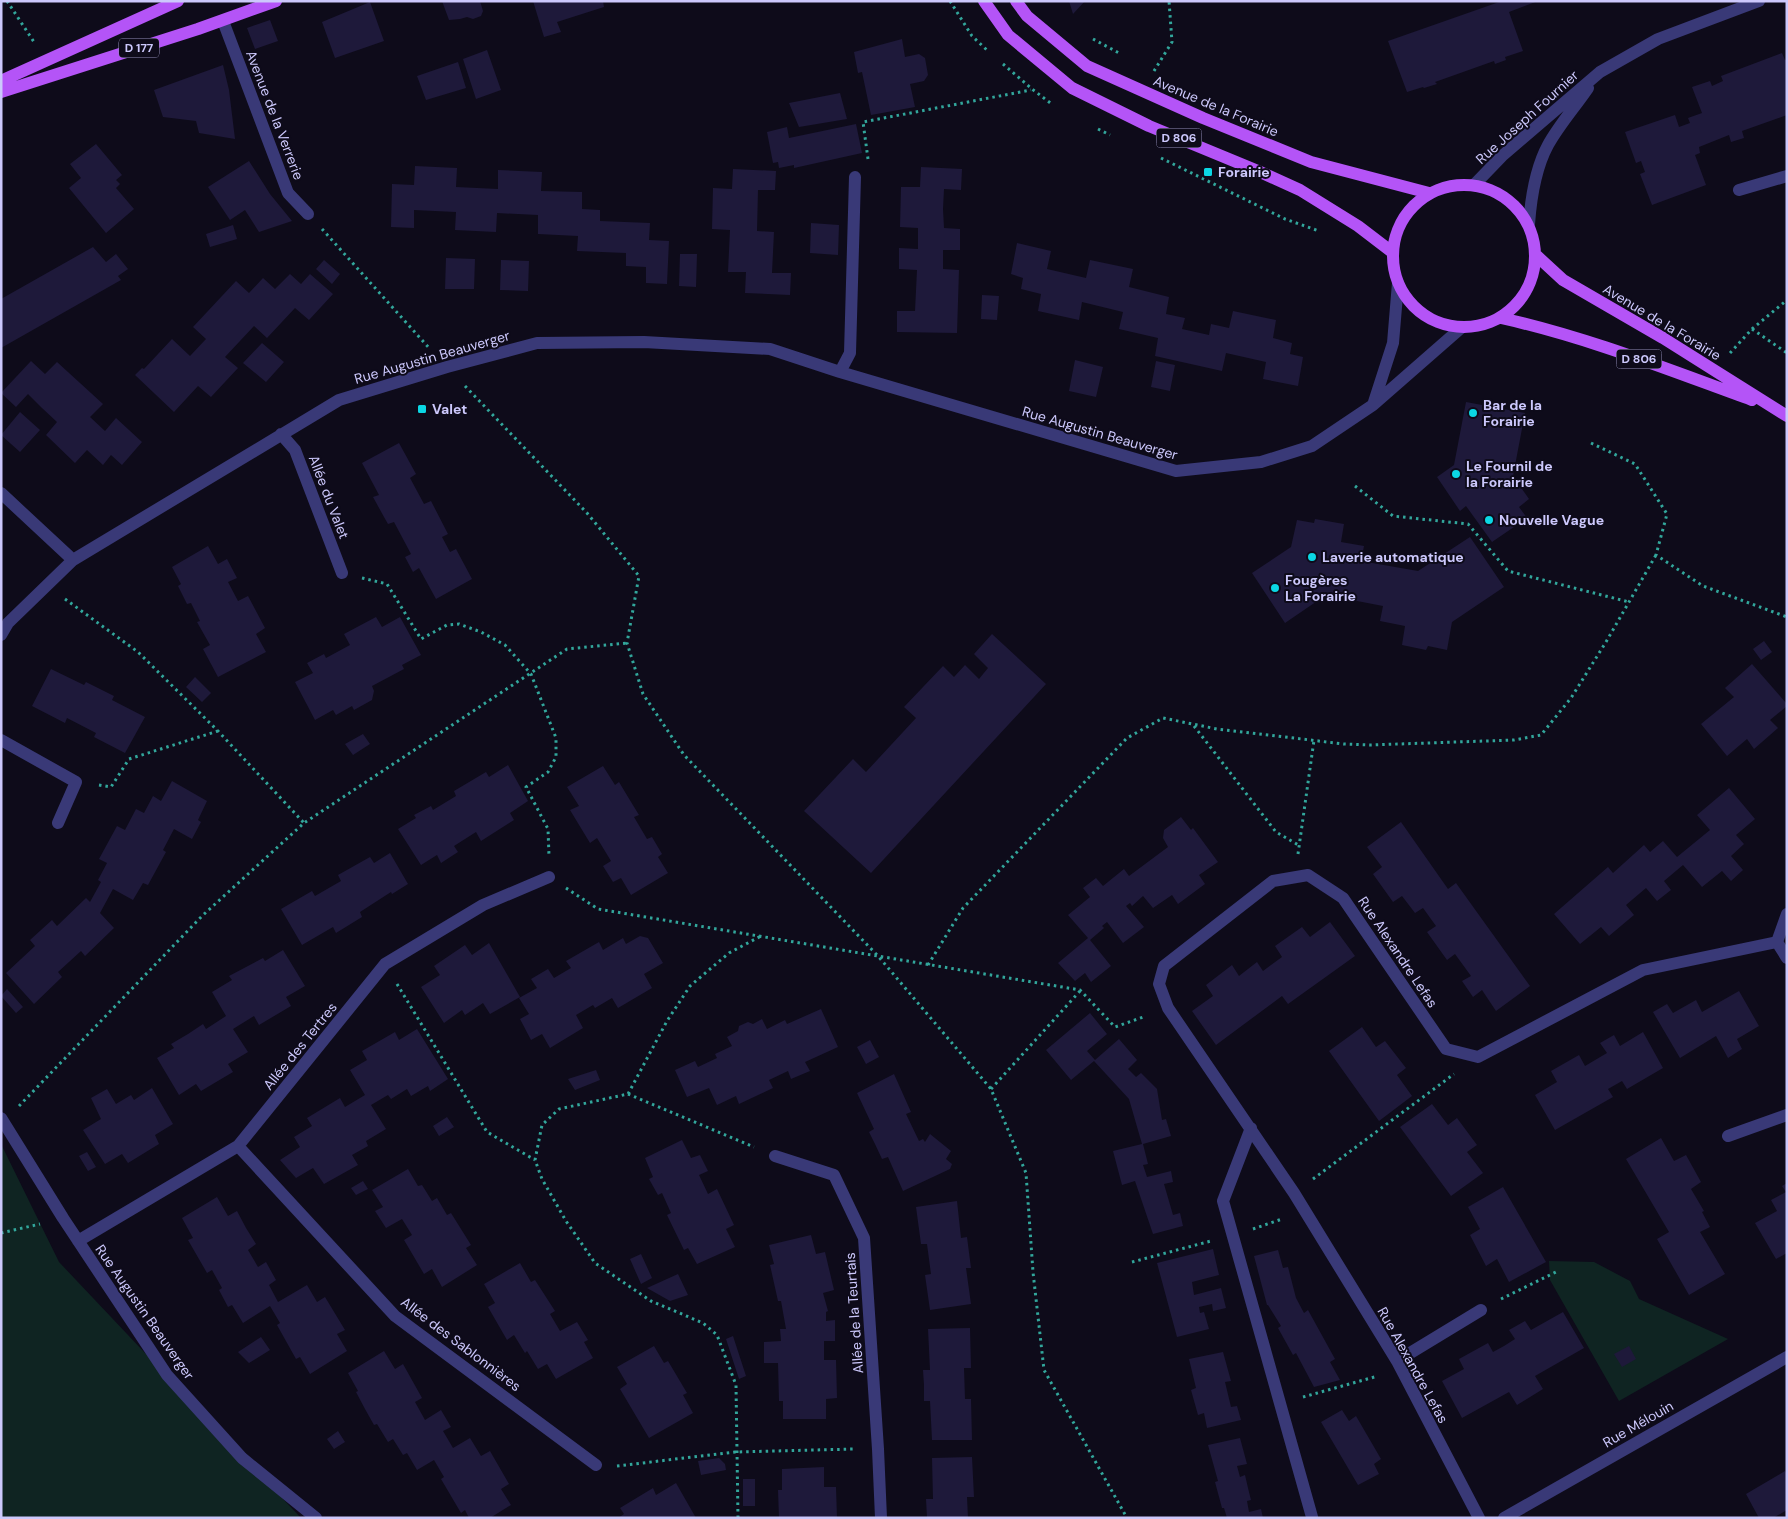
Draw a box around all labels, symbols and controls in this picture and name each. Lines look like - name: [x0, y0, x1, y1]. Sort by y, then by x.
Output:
- road number: D 177: [119, 38, 159, 58]
- street label: Avenue de la Verrerie: [242, 48, 308, 182]
- street label: Rue Joseph Fournier: [1472, 66, 1582, 168]
- street label: Avenue de la Forairie: [1151, 71, 1281, 141]
- road number: D 806: [1156, 128, 1202, 148]
- place label: Forairie: [1218, 163, 1270, 181]
- marker: Forairie: [1202, 166, 1214, 178]
- street label: Avenue de la Forairie: [1600, 280, 1724, 364]
- street label: Rue Augustin Beauverger: [352, 326, 512, 388]
- road number: D 806: [1616, 349, 1662, 368]
- place label: Bar de la Forairie: [1483, 396, 1542, 430]
- place label: Valet: [432, 400, 467, 418]
- street label: Rue Augustin Beauverger: [1020, 402, 1180, 464]
- marker: Valet: [416, 403, 428, 415]
- marker: Bar de la Forairie: [1467, 407, 1479, 419]
- street label: Allée du Valet: [305, 453, 353, 541]
- place label: Le Fournil de la Forairie: [1466, 457, 1553, 491]
- marker: Le Fournil de la Forairie: [1450, 468, 1462, 480]
- place label: Nouvelle Vague: [1499, 511, 1604, 529]
- marker: Nouvelle Vague: [1483, 514, 1495, 526]
- place label: Laverie automatique: [1322, 548, 1464, 566]
- marker: Laverie automatique: [1306, 551, 1318, 563]
- place label: Fougères La Forairie: [1285, 571, 1356, 605]
- marker: Fougères La Forairie: [1269, 582, 1281, 594]
- street label: Rue Alexandre Lefas: [1354, 893, 1442, 1011]
- street label: Allée des Tertres: [259, 998, 341, 1094]
- street label: Rue Augustin Beauverger: [91, 1241, 199, 1383]
- street label: Allée de la Teurtais: [841, 1252, 867, 1374]
- street label: Allée des Sablonnières: [397, 1293, 525, 1395]
- street label: Rue Alexandre Lefas: [1374, 1304, 1452, 1426]
- street label: Rue Mélouin: [1599, 1397, 1677, 1451]

